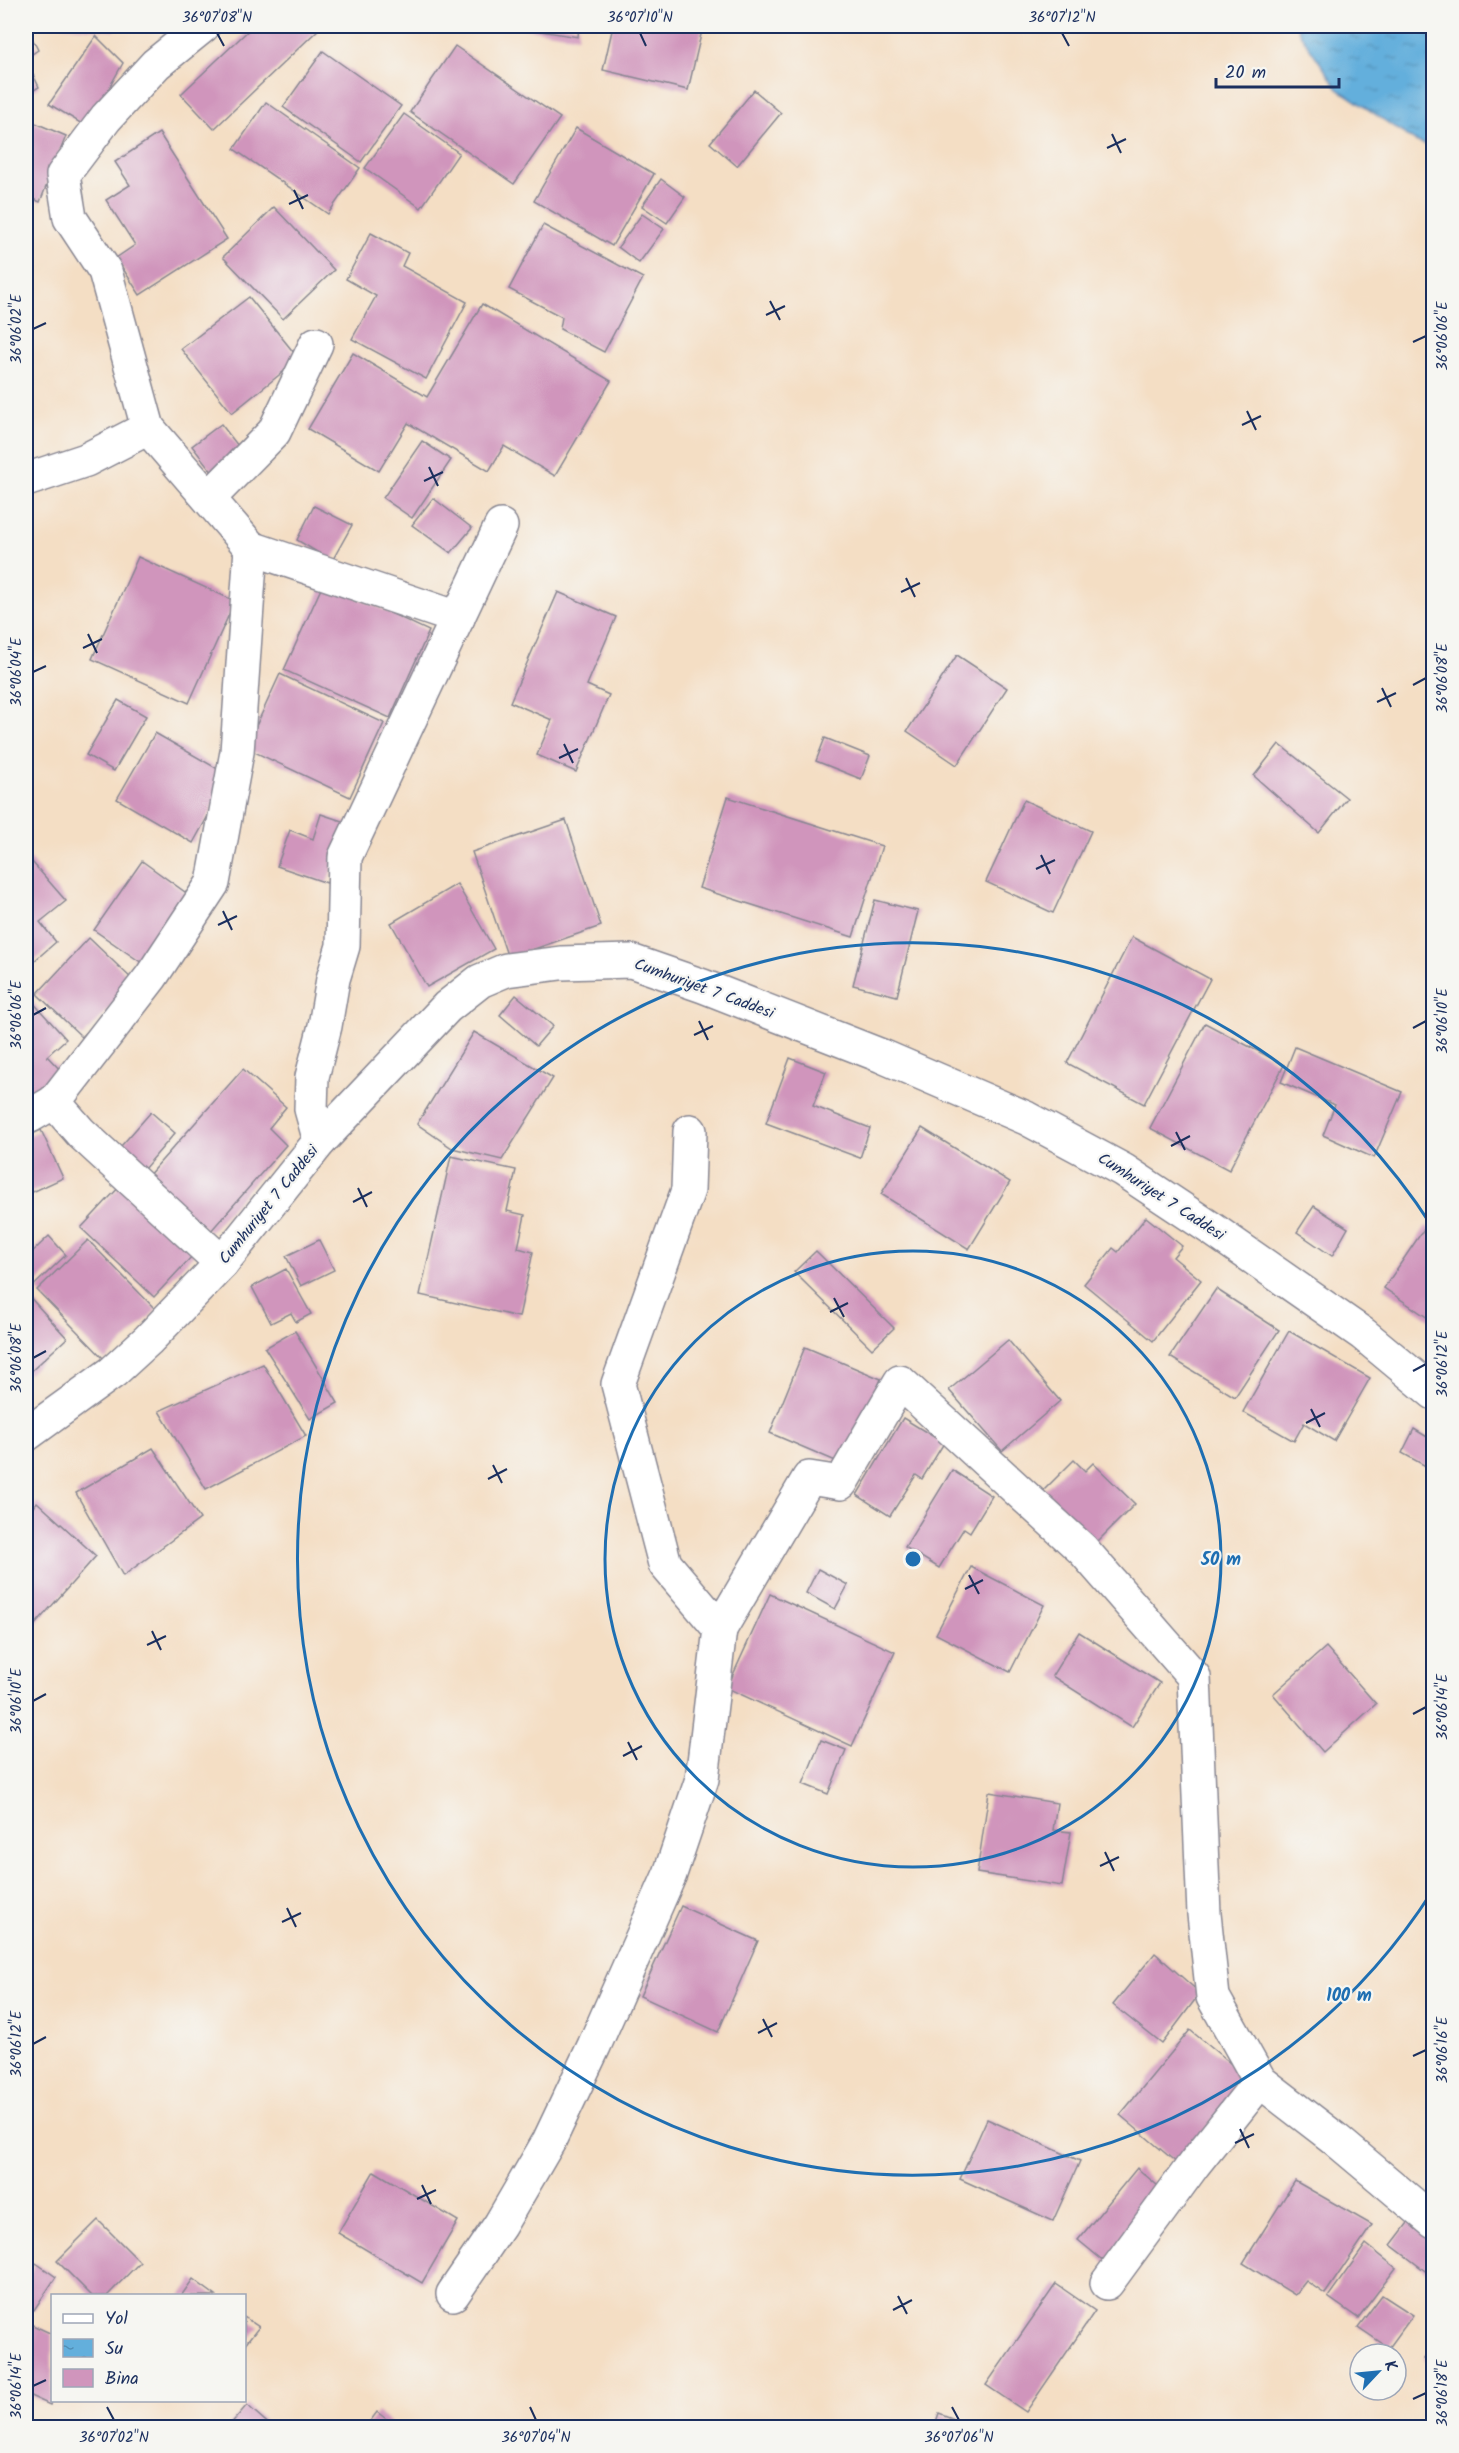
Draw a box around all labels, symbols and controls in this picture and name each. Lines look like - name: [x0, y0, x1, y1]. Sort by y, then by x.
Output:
- text: 36°07'08"N: [182, 6, 252, 30]
- text: 36°07'10"N: [607, 6, 673, 30]
- text: 36°07'12"N: [1028, 6, 1096, 30]
- scale bar: [1216, 51, 1339, 89]
- text: 20 m: [1225, 59, 1266, 88]
- text: 36°06'02"E: [5, 293, 29, 364]
- text: 36°06'06"E: [1431, 300, 1455, 371]
- text: 36°06'04"E: [5, 636, 29, 707]
- text: 36°06'08"E: [1431, 642, 1455, 713]
- street label: Cumhuriyet 7 Caddesi: [630, 952, 779, 1026]
- text: 36°06'06"E: [5, 979, 29, 1050]
- text: 36°06'10"E: [1431, 987, 1455, 1054]
- street label: Cumhuriyet 7 Caddesi: [213, 1139, 326, 1270]
- street label: Cumhuriyet 7 Caddesi: [1092, 1146, 1231, 1248]
- text: 36°06'08"E: [5, 1322, 29, 1393]
- text: 36°06'12"E: [1431, 1329, 1455, 1398]
- text: 50 m: [1200, 1546, 1241, 1575]
- centre of rings: [903, 1549, 923, 1569]
- text: 36°06'10"E: [5, 1667, 29, 1734]
- text: 36°06'14"E: [1431, 1672, 1455, 1740]
- text: 100 m: [1326, 1982, 1372, 2011]
- text: 36°06'12"E: [5, 2009, 29, 2078]
- text: 36°06'16"E: [1431, 2015, 1455, 2083]
- legend: [51, 2294, 246, 2402]
- text: Yol: [105, 2305, 129, 2334]
- text: Su: [105, 2335, 124, 2364]
- north arrow: [1348, 2342, 1408, 2402]
- text: 36°06'14"E: [5, 2351, 29, 2419]
- text: K: [1377, 2356, 1404, 2376]
- text: 36°06'18"E: [1431, 2358, 1455, 2427]
- text: Bina: [105, 2365, 139, 2394]
- text: 36°07'02"N: [79, 2426, 149, 2450]
- text: 36°07'04"N: [501, 2426, 571, 2450]
- text: 36°07'06"N: [924, 2426, 994, 2450]

